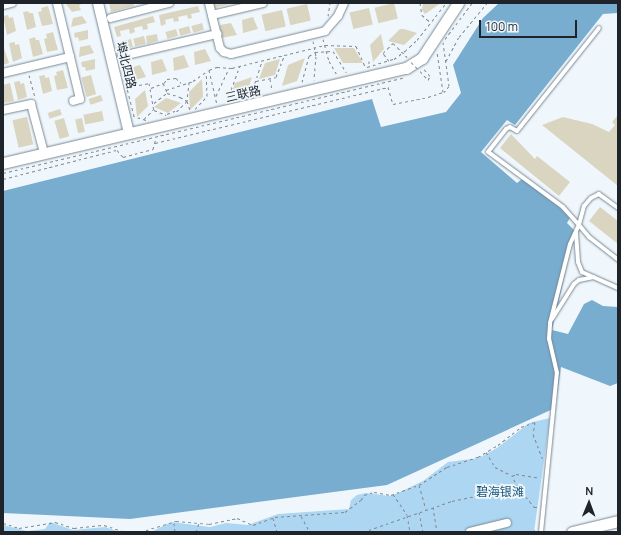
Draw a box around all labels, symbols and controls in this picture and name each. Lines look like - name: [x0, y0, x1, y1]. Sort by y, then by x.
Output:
- scale bar: [481, 12, 579, 38]
- text: 100 m: [486, 18, 518, 35]
- street label: 埠北四路: [113, 40, 139, 90]
- street label: 三联路: [224, 83, 262, 105]
- north arrow: [569, 483, 609, 523]
- text: N: [585, 483, 593, 498]
- park label: 碧海银滩: [476, 485, 524, 499]

